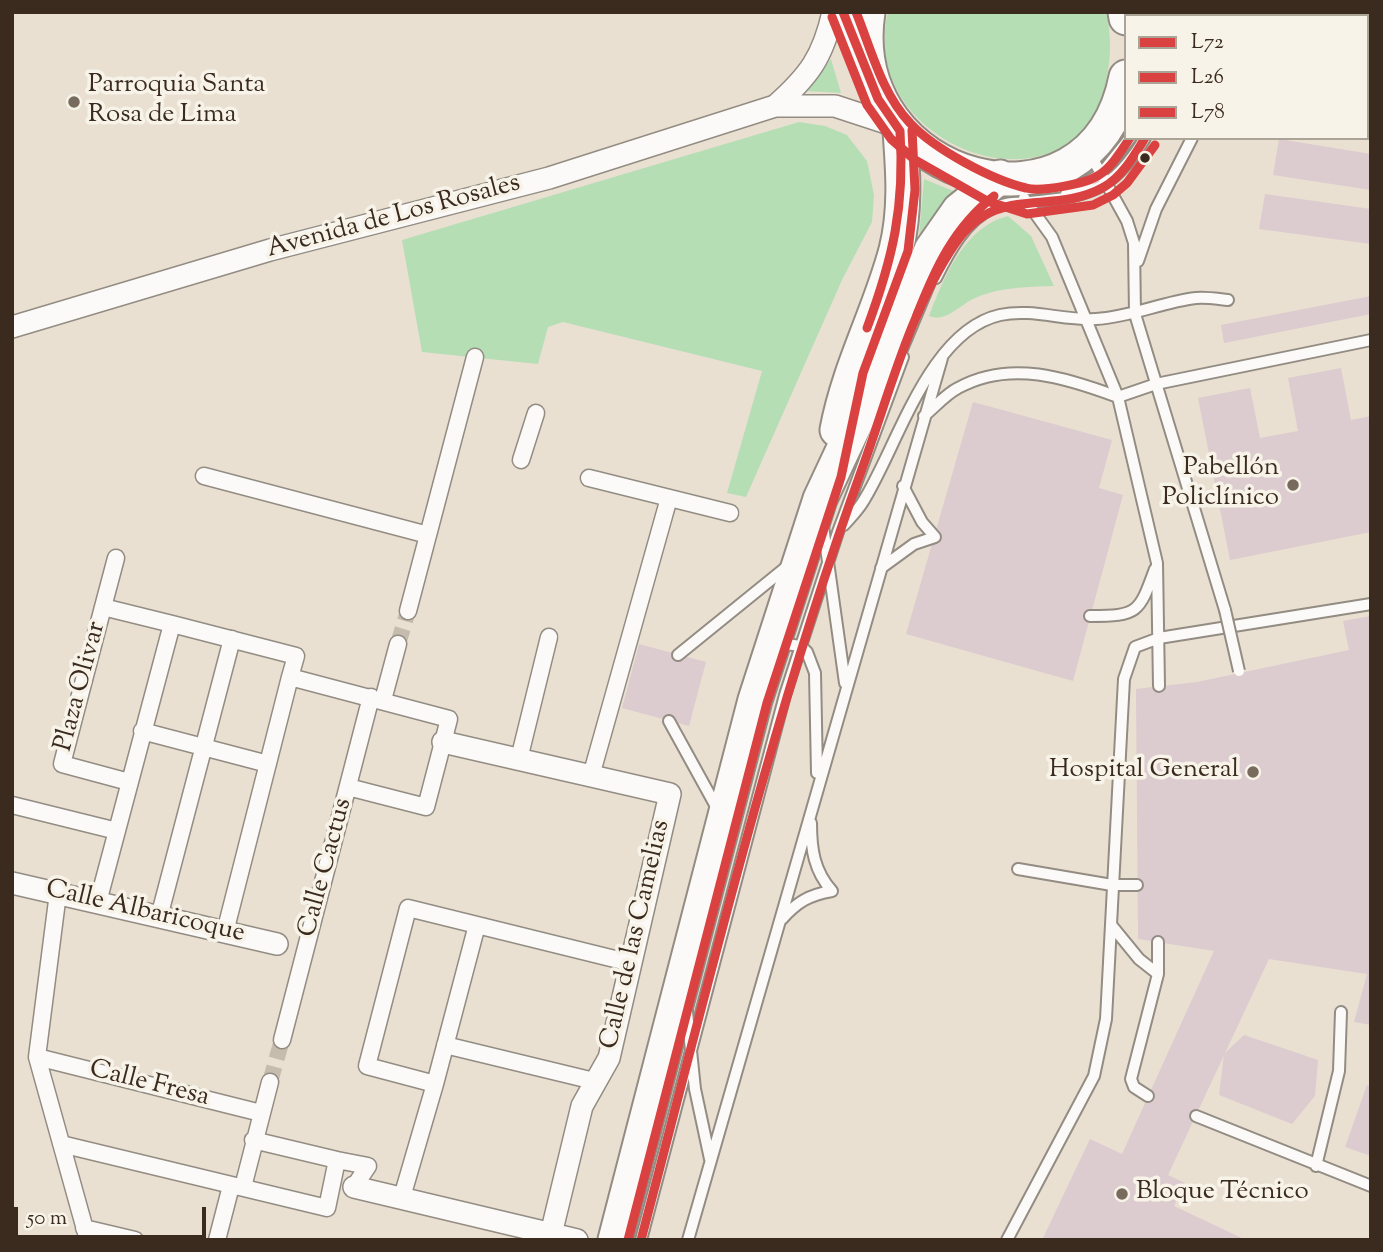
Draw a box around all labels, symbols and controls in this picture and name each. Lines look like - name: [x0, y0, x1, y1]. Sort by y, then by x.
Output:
- legend: [1124, 14, 1369, 140]
- text: L72: [1191, 28, 1224, 58]
- text: L26: [1191, 63, 1224, 93]
- place label: Parroquia Santa Rosa de Lima: [88, 71, 265, 132]
- marker: Parroquia Santa Rosa de Lima: [66, 94, 82, 110]
- text: L78: [1191, 98, 1225, 128]
- unlabelled marker: [1138, 151, 1152, 165]
- street label: Avenida de Los Rosales: [264, 169, 524, 267]
- place label: Pabellón Policlínico: [1162, 454, 1279, 516]
- marker: Pabellón Policlínico: [1285, 477, 1301, 493]
- street label: Plaza Olivar: [50, 619, 114, 755]
- place label: Hospital General: [1049, 756, 1239, 788]
- marker: Hospital General: [1245, 764, 1261, 780]
- street label: Calle Cactus: [294, 795, 360, 941]
- street label: Calle de las Camelias: [595, 817, 679, 1053]
- street label: Calle Albaricoque: [42, 875, 248, 951]
- street label: Calle Fresa: [86, 1055, 212, 1115]
- place label: Bloque Técnico: [1136, 1178, 1309, 1210]
- marker: Bloque Técnico: [1114, 1186, 1130, 1202]
- scale bar: [18, 1192, 210, 1236]
- text: 50 m: [27, 1204, 67, 1234]

